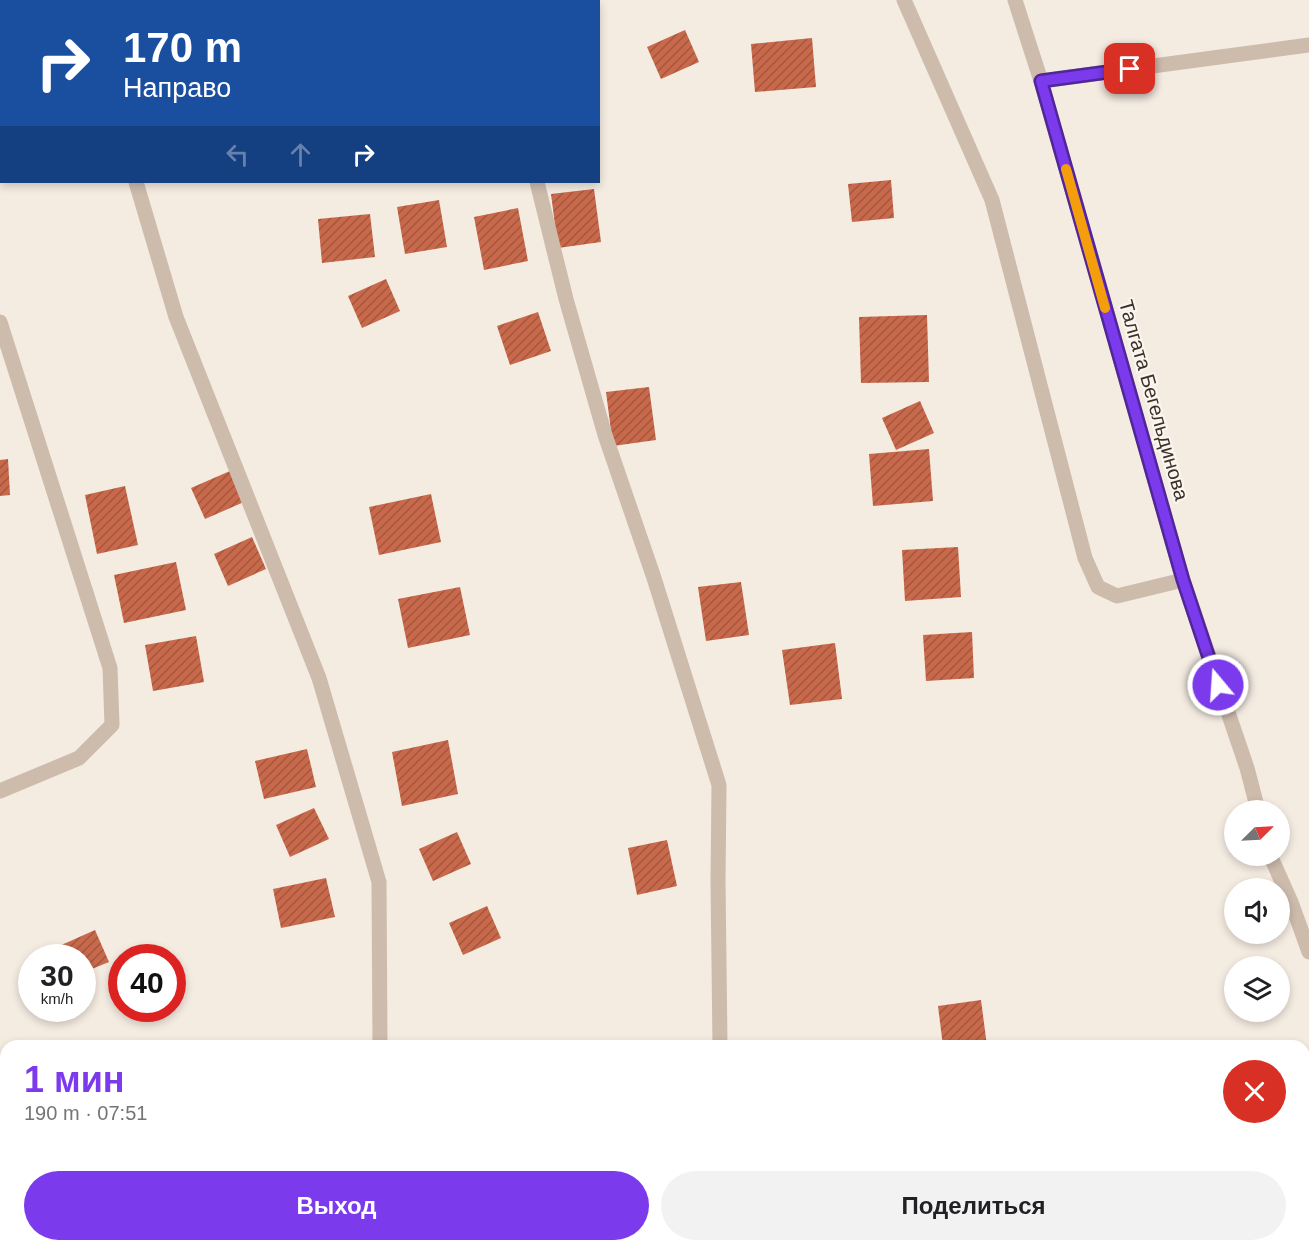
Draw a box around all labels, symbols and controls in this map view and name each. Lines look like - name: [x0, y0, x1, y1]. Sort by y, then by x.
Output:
- icon: right: [24, 24, 102, 102]
- text: 170 m: [123, 24, 242, 71]
- pin: [1104, 43, 1155, 94]
- icon: arrive: [1113, 52, 1146, 85]
- text: Направо: [123, 73, 231, 103]
- icon: left: [221, 138, 254, 171]
- icon: ahead: [284, 138, 317, 171]
- icon: right: [347, 138, 380, 171]
- street label: Талгата Бегельдинова: [1115, 297, 1193, 504]
- position arrow: [1186, 653, 1250, 717]
- north arrow: [1224, 800, 1290, 866]
- map controls: [1224, 800, 1290, 1022]
- button: sound: [1224, 878, 1290, 944]
- speed limit sign: 40: [108, 944, 186, 1022]
- button: layers: [1224, 956, 1290, 1022]
- text: 30: [40, 959, 74, 992]
- text: km/h: [41, 990, 73, 1007]
- text: 1 мин: [24, 1059, 125, 1100]
- button: close: [1223, 1060, 1286, 1123]
- text: 190 m · 07:51: [24, 1102, 147, 1124]
- button: Выход: [24, 1171, 649, 1240]
- button: Поделиться: [661, 1171, 1286, 1240]

